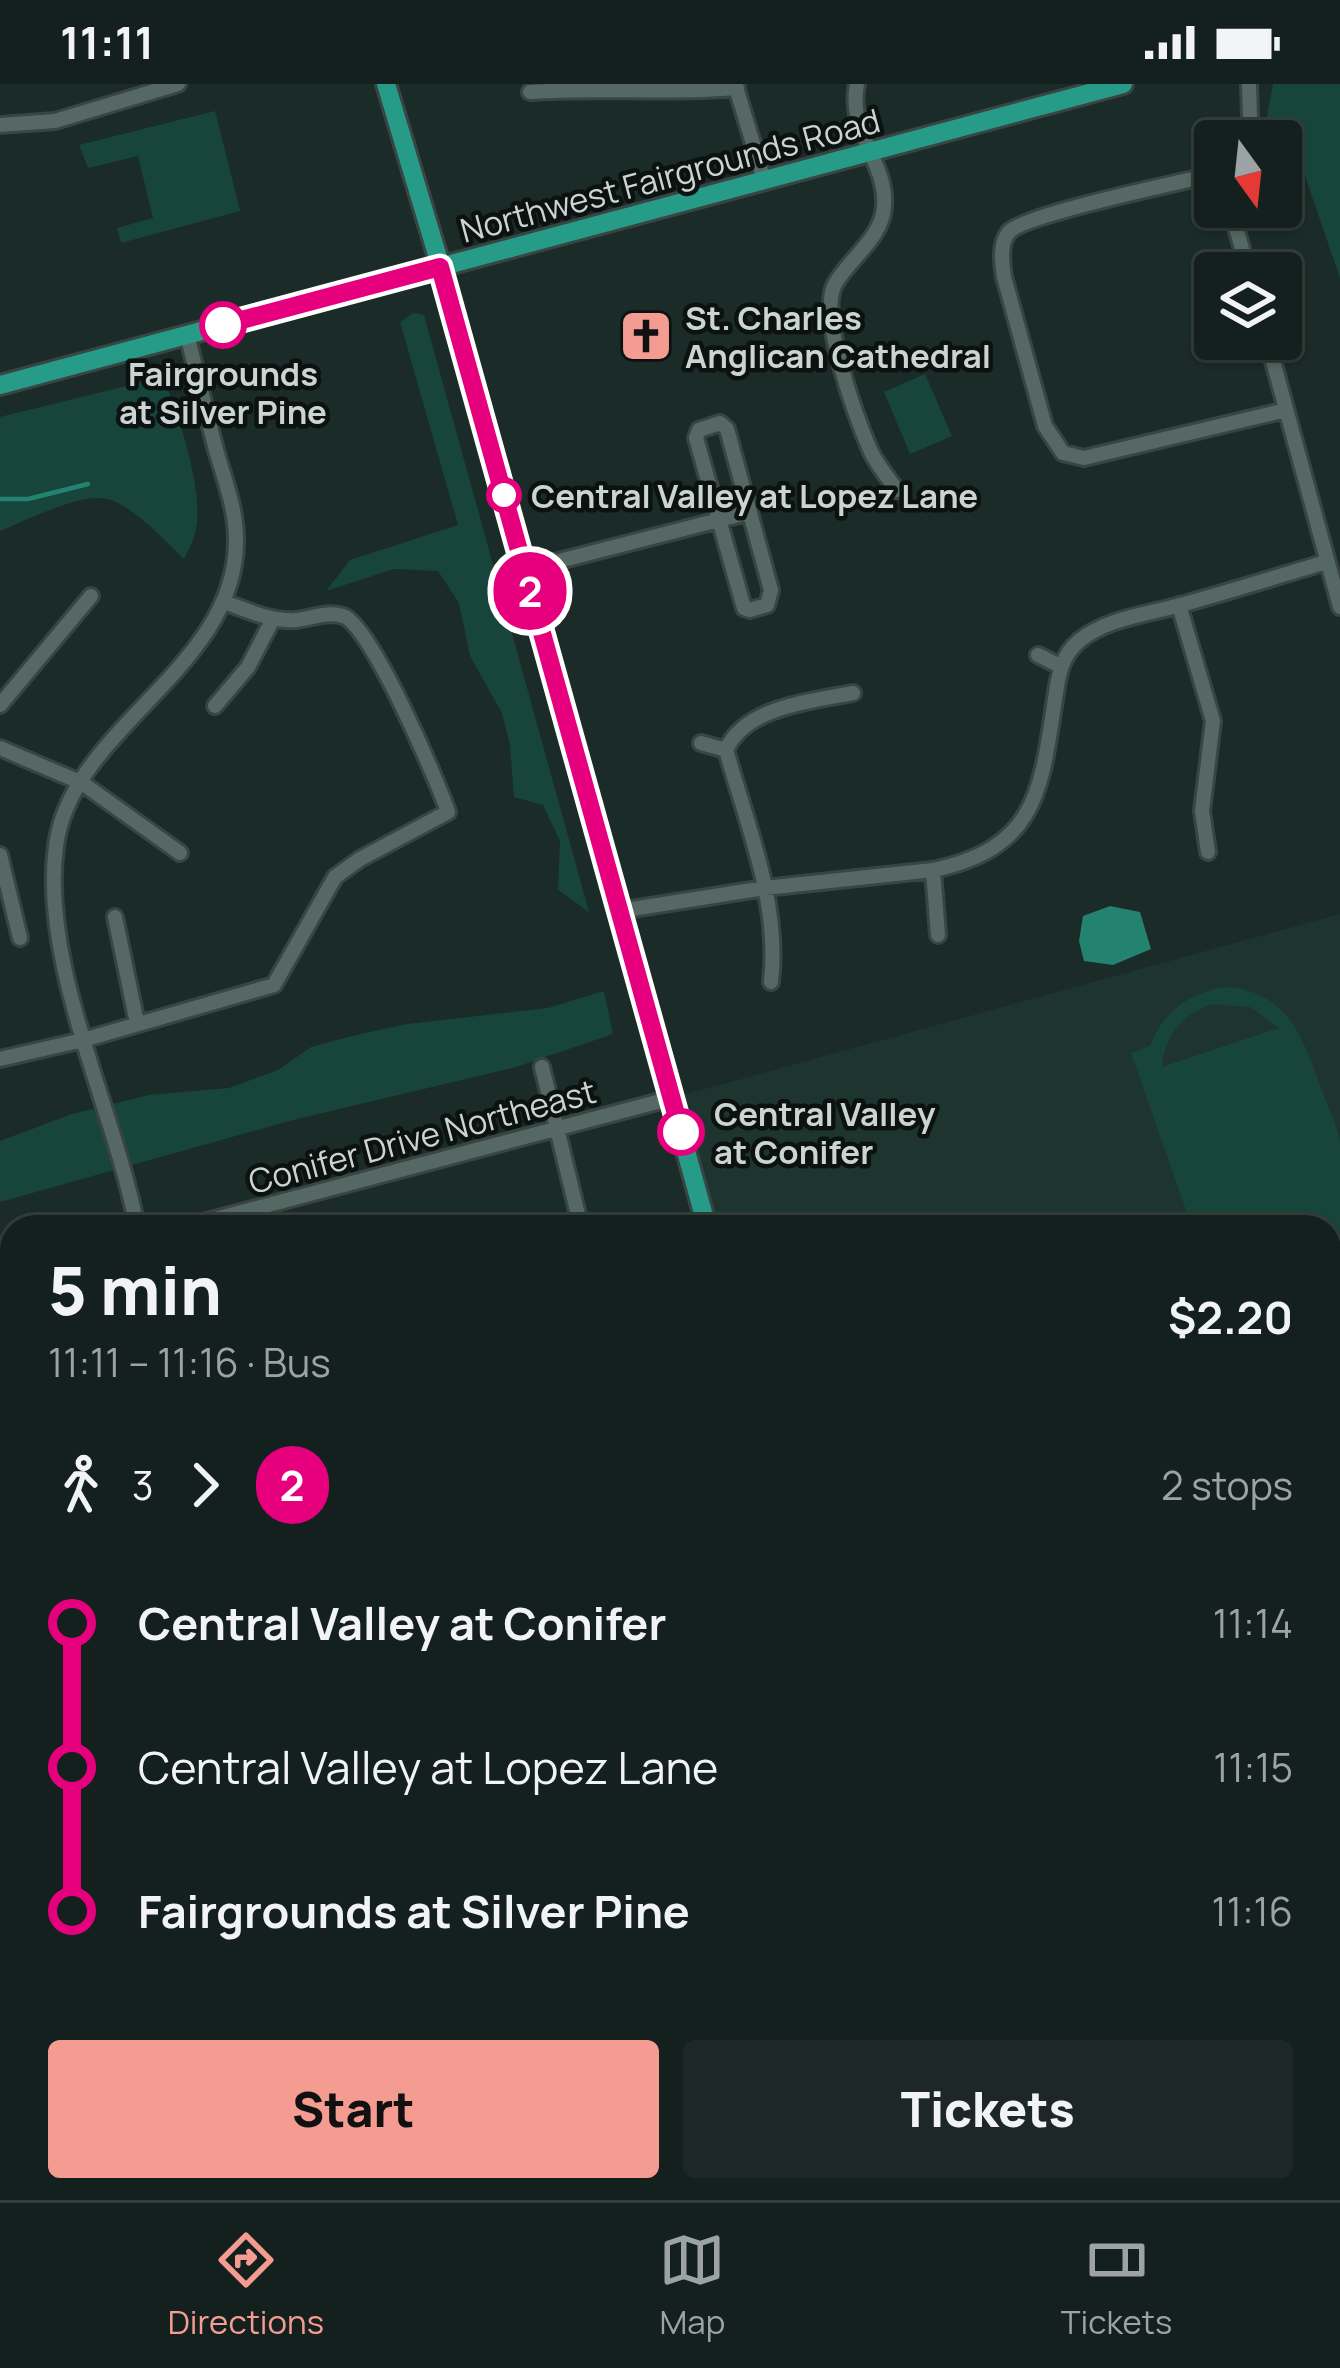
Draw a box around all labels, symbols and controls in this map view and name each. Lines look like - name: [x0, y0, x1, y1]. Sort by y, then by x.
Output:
- text: 11:11: [60, 11, 154, 73]
- street label: Northwest Fairgrounds Road: [455, 97, 885, 253]
- north arrow: [1194, 120, 1302, 228]
- map controls: [1194, 120, 1302, 360]
- button: layers: [1194, 252, 1302, 360]
- place label: St. Charles Anglican Cathedral: [685, 295, 991, 378]
- marker: Fairgrounds at Silver Pine: [201, 303, 245, 347]
- church icon: St. Charles Anglican Cathedral: [618, 308, 674, 364]
- place label: Fairgrounds at Silver Pine: [119, 351, 327, 434]
- place label: Central Valley at Lopez Lane: [531, 473, 978, 518]
- marker: Central Valley at Lopez Lane: [488, 479, 520, 511]
- line badge: 2: [491, 552, 569, 630]
- text: 2: [517, 562, 543, 620]
- street label: Conifer Drive Northeast: [243, 1068, 601, 1204]
- place label: Central Valley at Conifer: [714, 1091, 936, 1174]
- marker: Central Valley at Conifer: [659, 1110, 703, 1154]
- text: 5 min: [48, 1245, 222, 1335]
- text: $2.20: [1168, 1286, 1293, 1348]
- text: 11:11 – 11:16 · Bus: [48, 1335, 331, 1389]
- icon: walk: [48, 1452, 114, 1518]
- icon: forward: [172, 1452, 238, 1518]
- text: 2: [280, 1456, 305, 1514]
- text: 3: [132, 1458, 154, 1512]
- text: 2 stops: [1161, 1458, 1293, 1512]
- text: Central Valley at Conifer: [138, 1592, 666, 1654]
- text: 11:14: [1213, 1596, 1293, 1650]
- text: Central Valley at Lopez Lane: [138, 1736, 718, 1798]
- text: 11:15: [1213, 1740, 1293, 1794]
- text: Fairgrounds at Silver Pine: [138, 1880, 690, 1942]
- text: 11:16: [1212, 1884, 1293, 1938]
- button: Start: [48, 2040, 659, 2178]
- button: Tickets: [683, 2040, 1293, 2178]
- tab: Directions: [168, 2227, 324, 2344]
- tab: Map: [659, 2227, 725, 2344]
- tab: Tickets: [1061, 2227, 1172, 2344]

